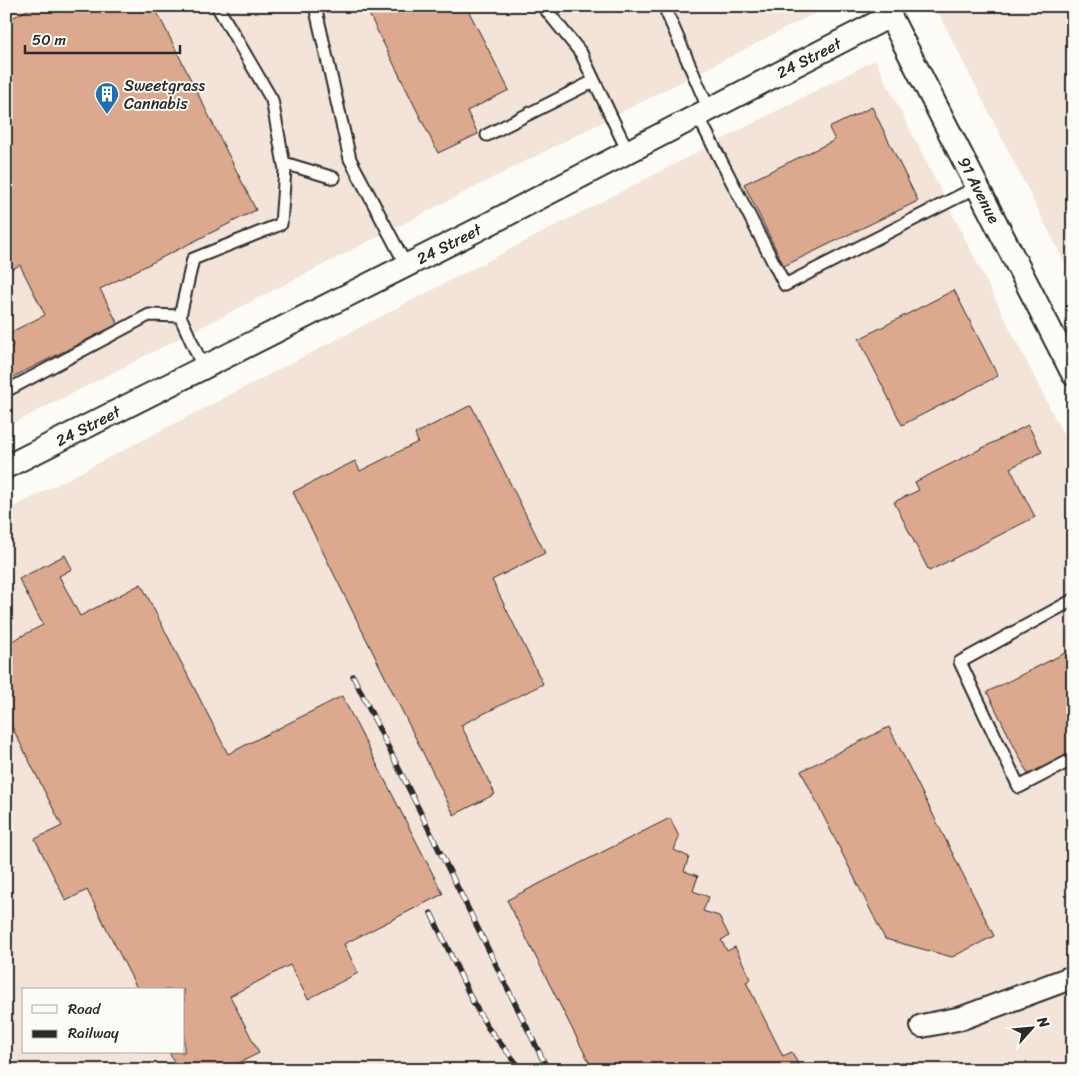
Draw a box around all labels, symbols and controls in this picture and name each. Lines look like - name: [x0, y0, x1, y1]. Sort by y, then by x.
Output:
- scale bar: [25, 22, 180, 54]
- text: 50 m: [32, 27, 67, 53]
- street label: 24 Street: [771, 29, 847, 87]
- place label: Sweetgrass Cannabis: [124, 71, 206, 118]
- building icon: Sweetgrass Cannabis: [94, 81, 120, 115]
- street label: 91 Avenue: [950, 151, 1008, 229]
- street label: 24 Street: [411, 215, 487, 273]
- street label: 24 Street: [50, 397, 126, 455]
- legend: [22, 988, 185, 1054]
- text: Road: [68, 996, 101, 1022]
- north arrow: [1006, 1004, 1056, 1054]
- text: N: [1029, 1011, 1057, 1033]
- text: Railway: [68, 1020, 119, 1046]

